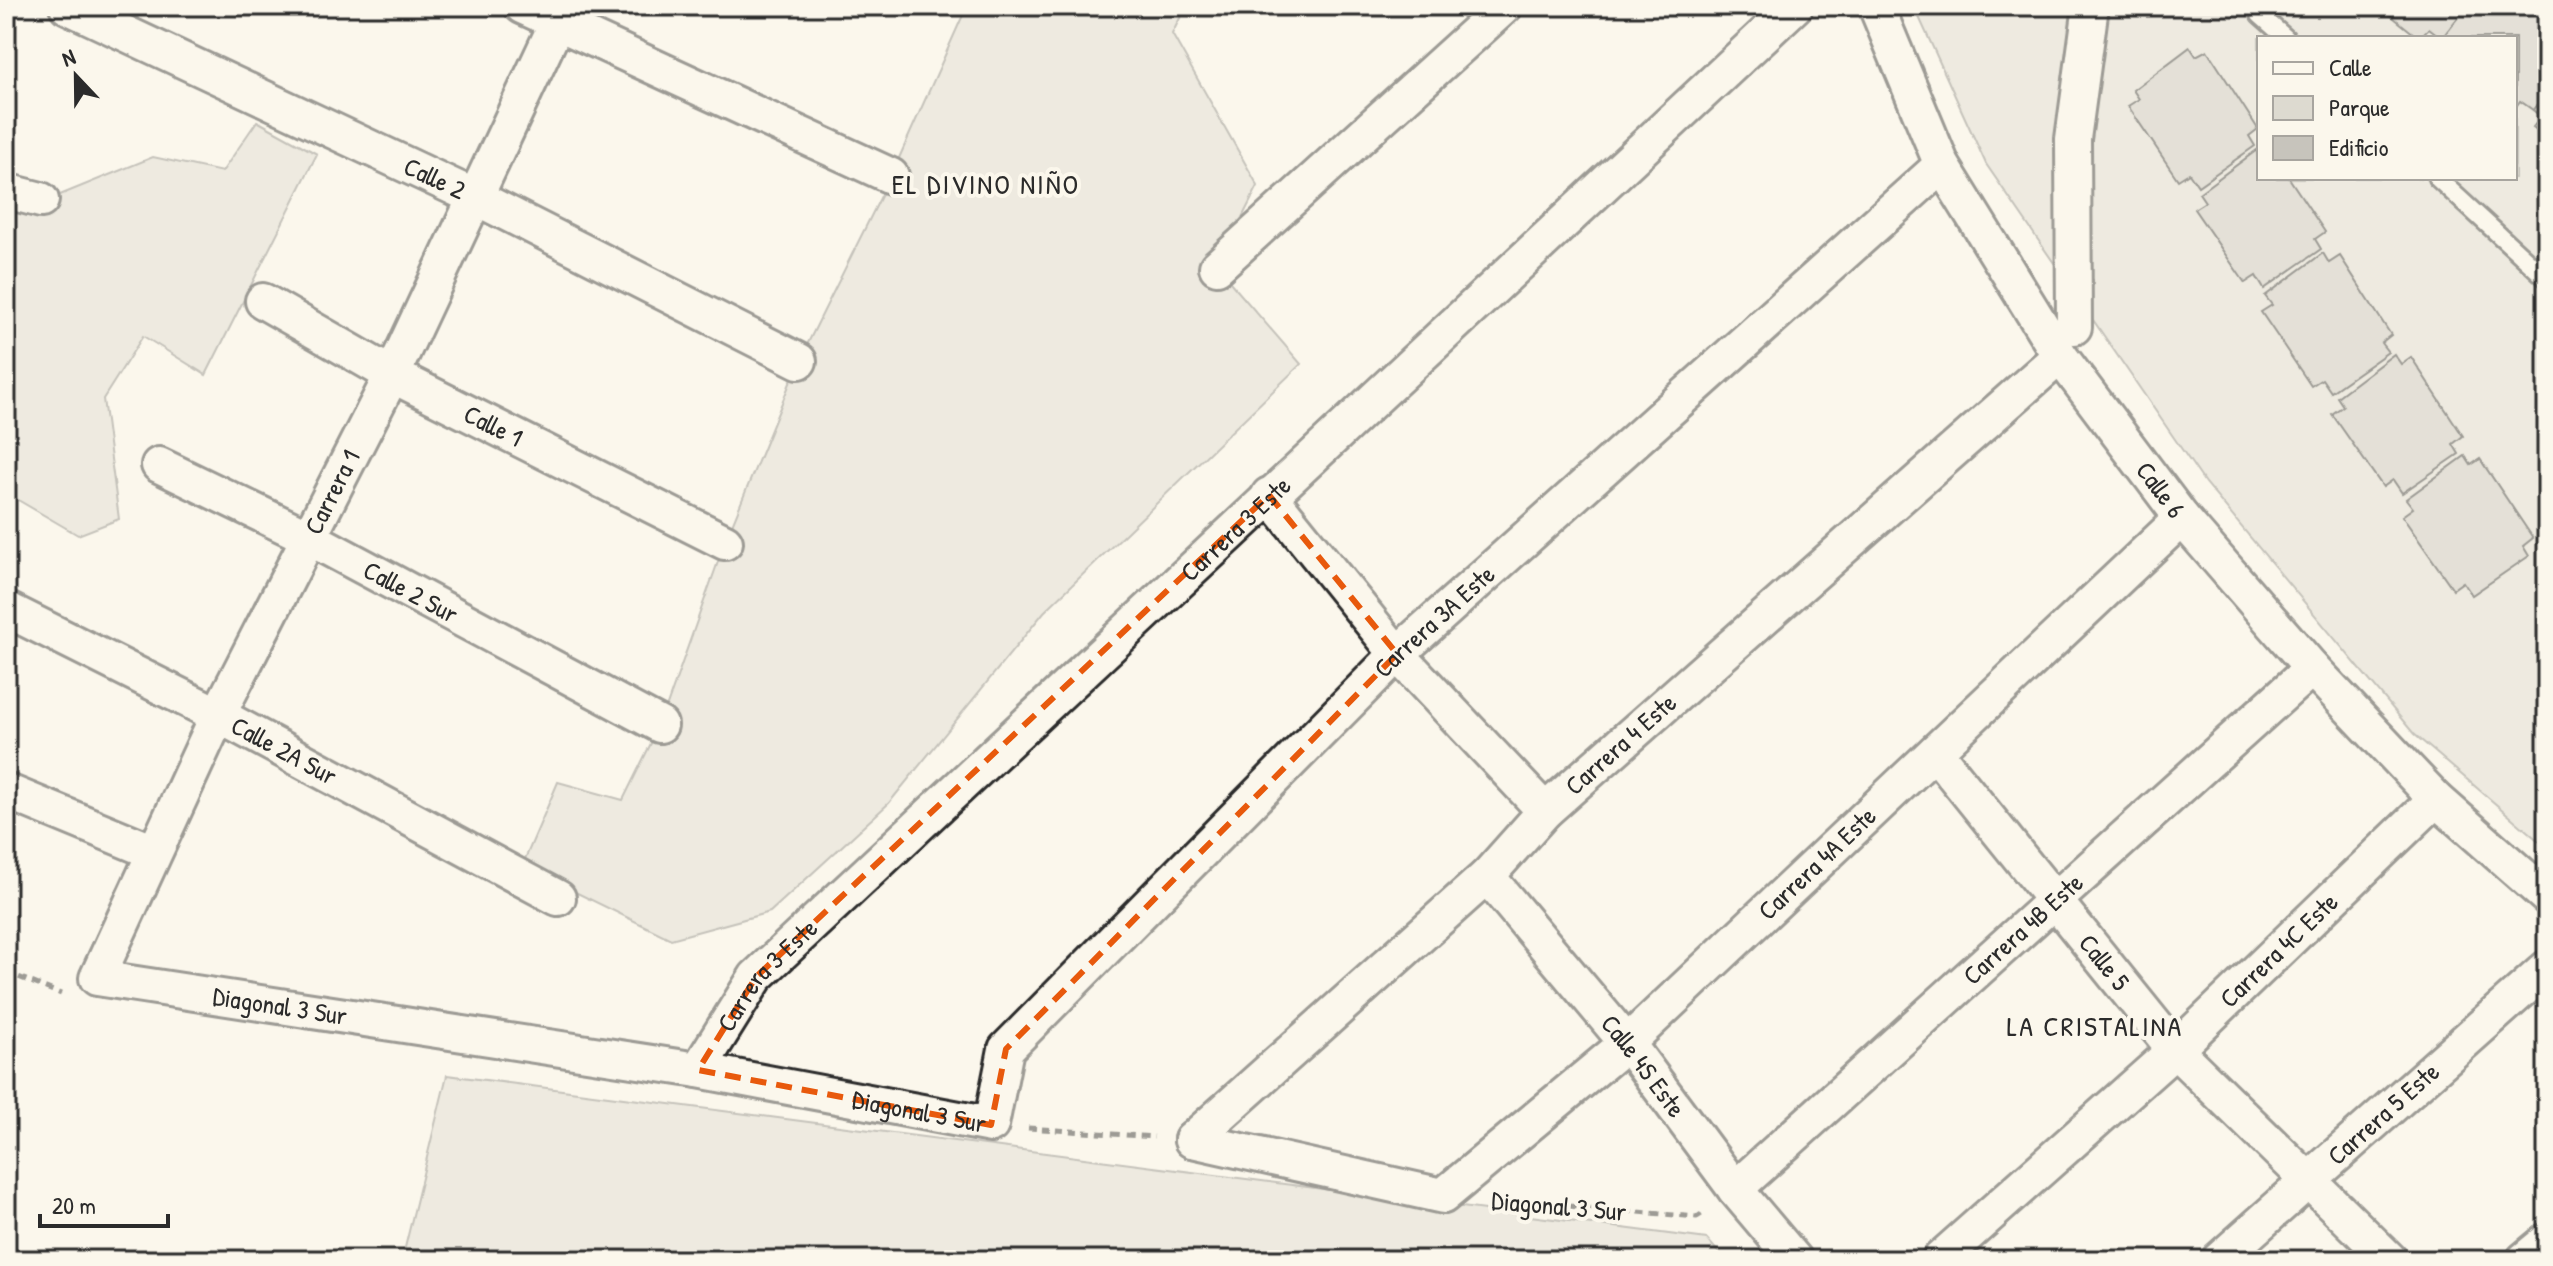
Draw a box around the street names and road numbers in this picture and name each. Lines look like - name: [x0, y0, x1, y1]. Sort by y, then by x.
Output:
- street label: Calle 2: [398, 148, 471, 207]
- street label: Calle 1: [458, 396, 529, 455]
- street label: Carrera 1: [295, 444, 368, 540]
- street label: Calle 6: [2128, 454, 2194, 525]
- street label: Carrera 3 Este: [1172, 468, 1298, 589]
- street label: Calle 2 Sur: [358, 552, 464, 631]
- street label: Carrera 3A Este: [1366, 557, 1502, 685]
- street label: Carrera 4 Este: [1557, 685, 1684, 802]
- street label: Calle 2A Sur: [225, 707, 343, 793]
- street label: Carrera 4A Este: [1750, 799, 1883, 927]
- street label: Carrera 4B Este: [1955, 865, 2090, 992]
- street label: Carrera 4C Este: [2212, 885, 2345, 1015]
- street label: Carrera 3 Este: [708, 910, 825, 1038]
- street label: Calle 5: [2071, 926, 2138, 997]
- street label: Diagonal 3 Sur: [210, 978, 350, 1033]
- street label: Calle 4S Este: [1593, 1007, 1694, 1124]
- street label: Carrera 5 Este: [2319, 1054, 2446, 1173]
- street label: Diagonal 3 Sur: [850, 1081, 989, 1141]
- street label: Diagonal 3 Sur: [1490, 1182, 1628, 1229]

